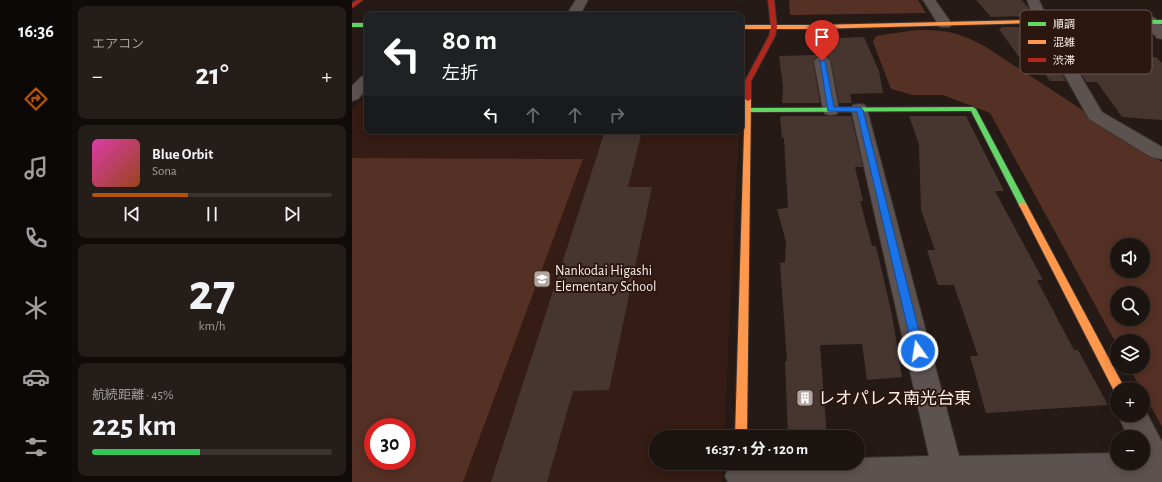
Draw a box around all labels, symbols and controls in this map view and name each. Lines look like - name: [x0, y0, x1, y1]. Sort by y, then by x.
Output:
- legend: [1020, 10, 1152, 74]
- text: 順調: [1053, 19, 1075, 30]
- pin: [805, 20, 839, 61]
- text: 16:36: [18, 23, 54, 41]
- icon: arrive: [811, 26, 833, 48]
- text: 80 m: [442, 27, 497, 55]
- icon: left: [376, 28, 428, 80]
- text: 混雑: [1053, 36, 1075, 48]
- text: エアコン: [92, 38, 144, 51]
- text: 渋滞: [1053, 55, 1075, 66]
- text: 21°: [195, 60, 229, 90]
- text: −: [92, 65, 103, 87]
- text: +: [321, 65, 332, 87]
- text: 左折: [442, 65, 478, 83]
- icon: directions: [22, 85, 50, 113]
- icon: left: [480, 104, 502, 126]
- icon: ahead: [522, 104, 544, 126]
- icon: ahead: [564, 104, 586, 126]
- icon: right: [606, 104, 628, 126]
- text: Blue Orbit: [152, 147, 213, 162]
- icon: music: [22, 154, 50, 182]
- text: Sona: [152, 165, 177, 178]
- icon: previous: [121, 203, 143, 225]
- icon: pause: [201, 203, 223, 225]
- icon: next: [281, 203, 303, 225]
- icon: phone: [22, 224, 50, 252]
- map controls: [1110, 238, 1150, 470]
- button: sound: [1110, 238, 1150, 278]
- place label: Nankodai Higashi Elementary School: [555, 264, 657, 294]
- text: 27: [189, 267, 235, 319]
- school or university icon: Nankodai Higashi Elementary School: [532, 269, 552, 289]
- button: search: [1110, 286, 1150, 326]
- icon: climate: [22, 294, 50, 322]
- text: km/h: [199, 320, 225, 333]
- position arrow: [897, 330, 939, 372]
- button: layers: [1110, 334, 1150, 374]
- icon: car: [22, 363, 50, 391]
- button: +: [1110, 382, 1150, 422]
- building icon: レオパレス南光台東: [795, 388, 815, 408]
- text: 航続距離 · 45%: [92, 389, 174, 402]
- place label: レオパレス南光台東: [818, 389, 971, 407]
- text: 225 km: [92, 411, 177, 441]
- speed limit sign: 30: [364, 418, 416, 470]
- button: −: [1110, 430, 1150, 470]
- icon: filters: [22, 433, 50, 461]
- text: 16:37 · 1 分 · 120 m: [706, 442, 808, 457]

